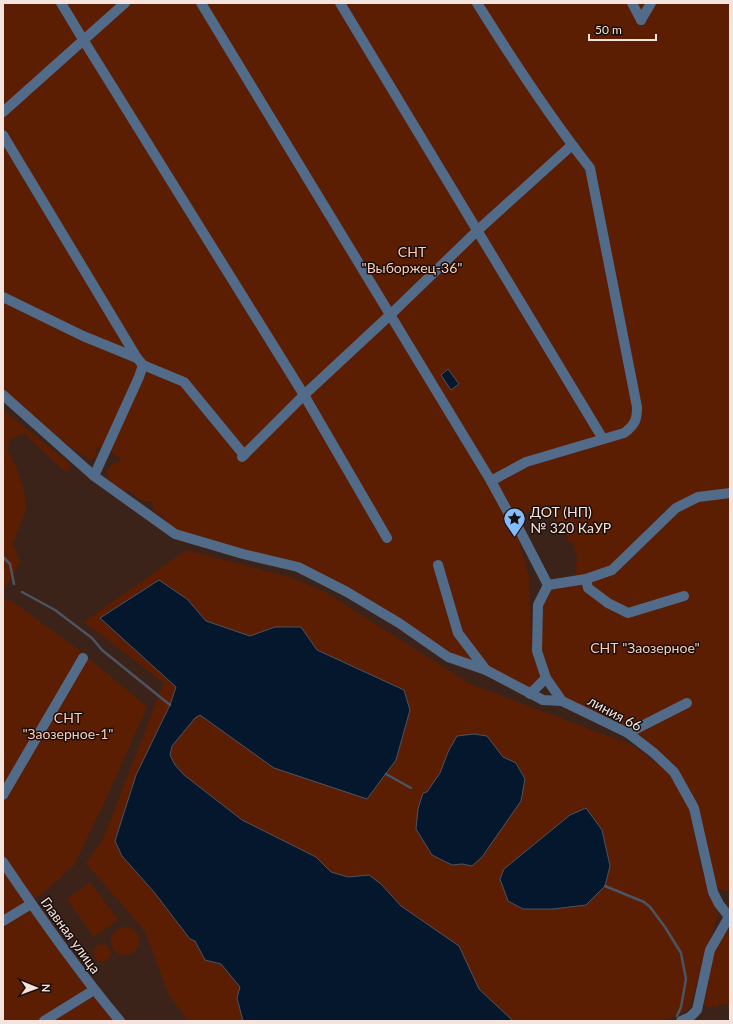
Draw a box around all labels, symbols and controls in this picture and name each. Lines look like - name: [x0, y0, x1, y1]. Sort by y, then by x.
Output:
- scale bar: [589, 16, 656, 42]
- text: 50 m: [595, 22, 622, 37]
- park label: СНТ "Выборжец-36": [362, 243, 463, 276]
- place label: ДОТ (НП) № 320 КаУР: [530, 503, 611, 536]
- place icon: ДОТ (НП) № 320 КаУР: [502, 506, 528, 539]
- park label: СНТ "Заозерное": [590, 639, 700, 656]
- street label: линия 66: [585, 692, 645, 734]
- park label: СНТ "Заозерное-1": [22, 709, 114, 742]
- street label: Главная улица: [38, 893, 104, 977]
- north arrow: [16, 968, 56, 1008]
- text: N: [40, 984, 53, 993]

